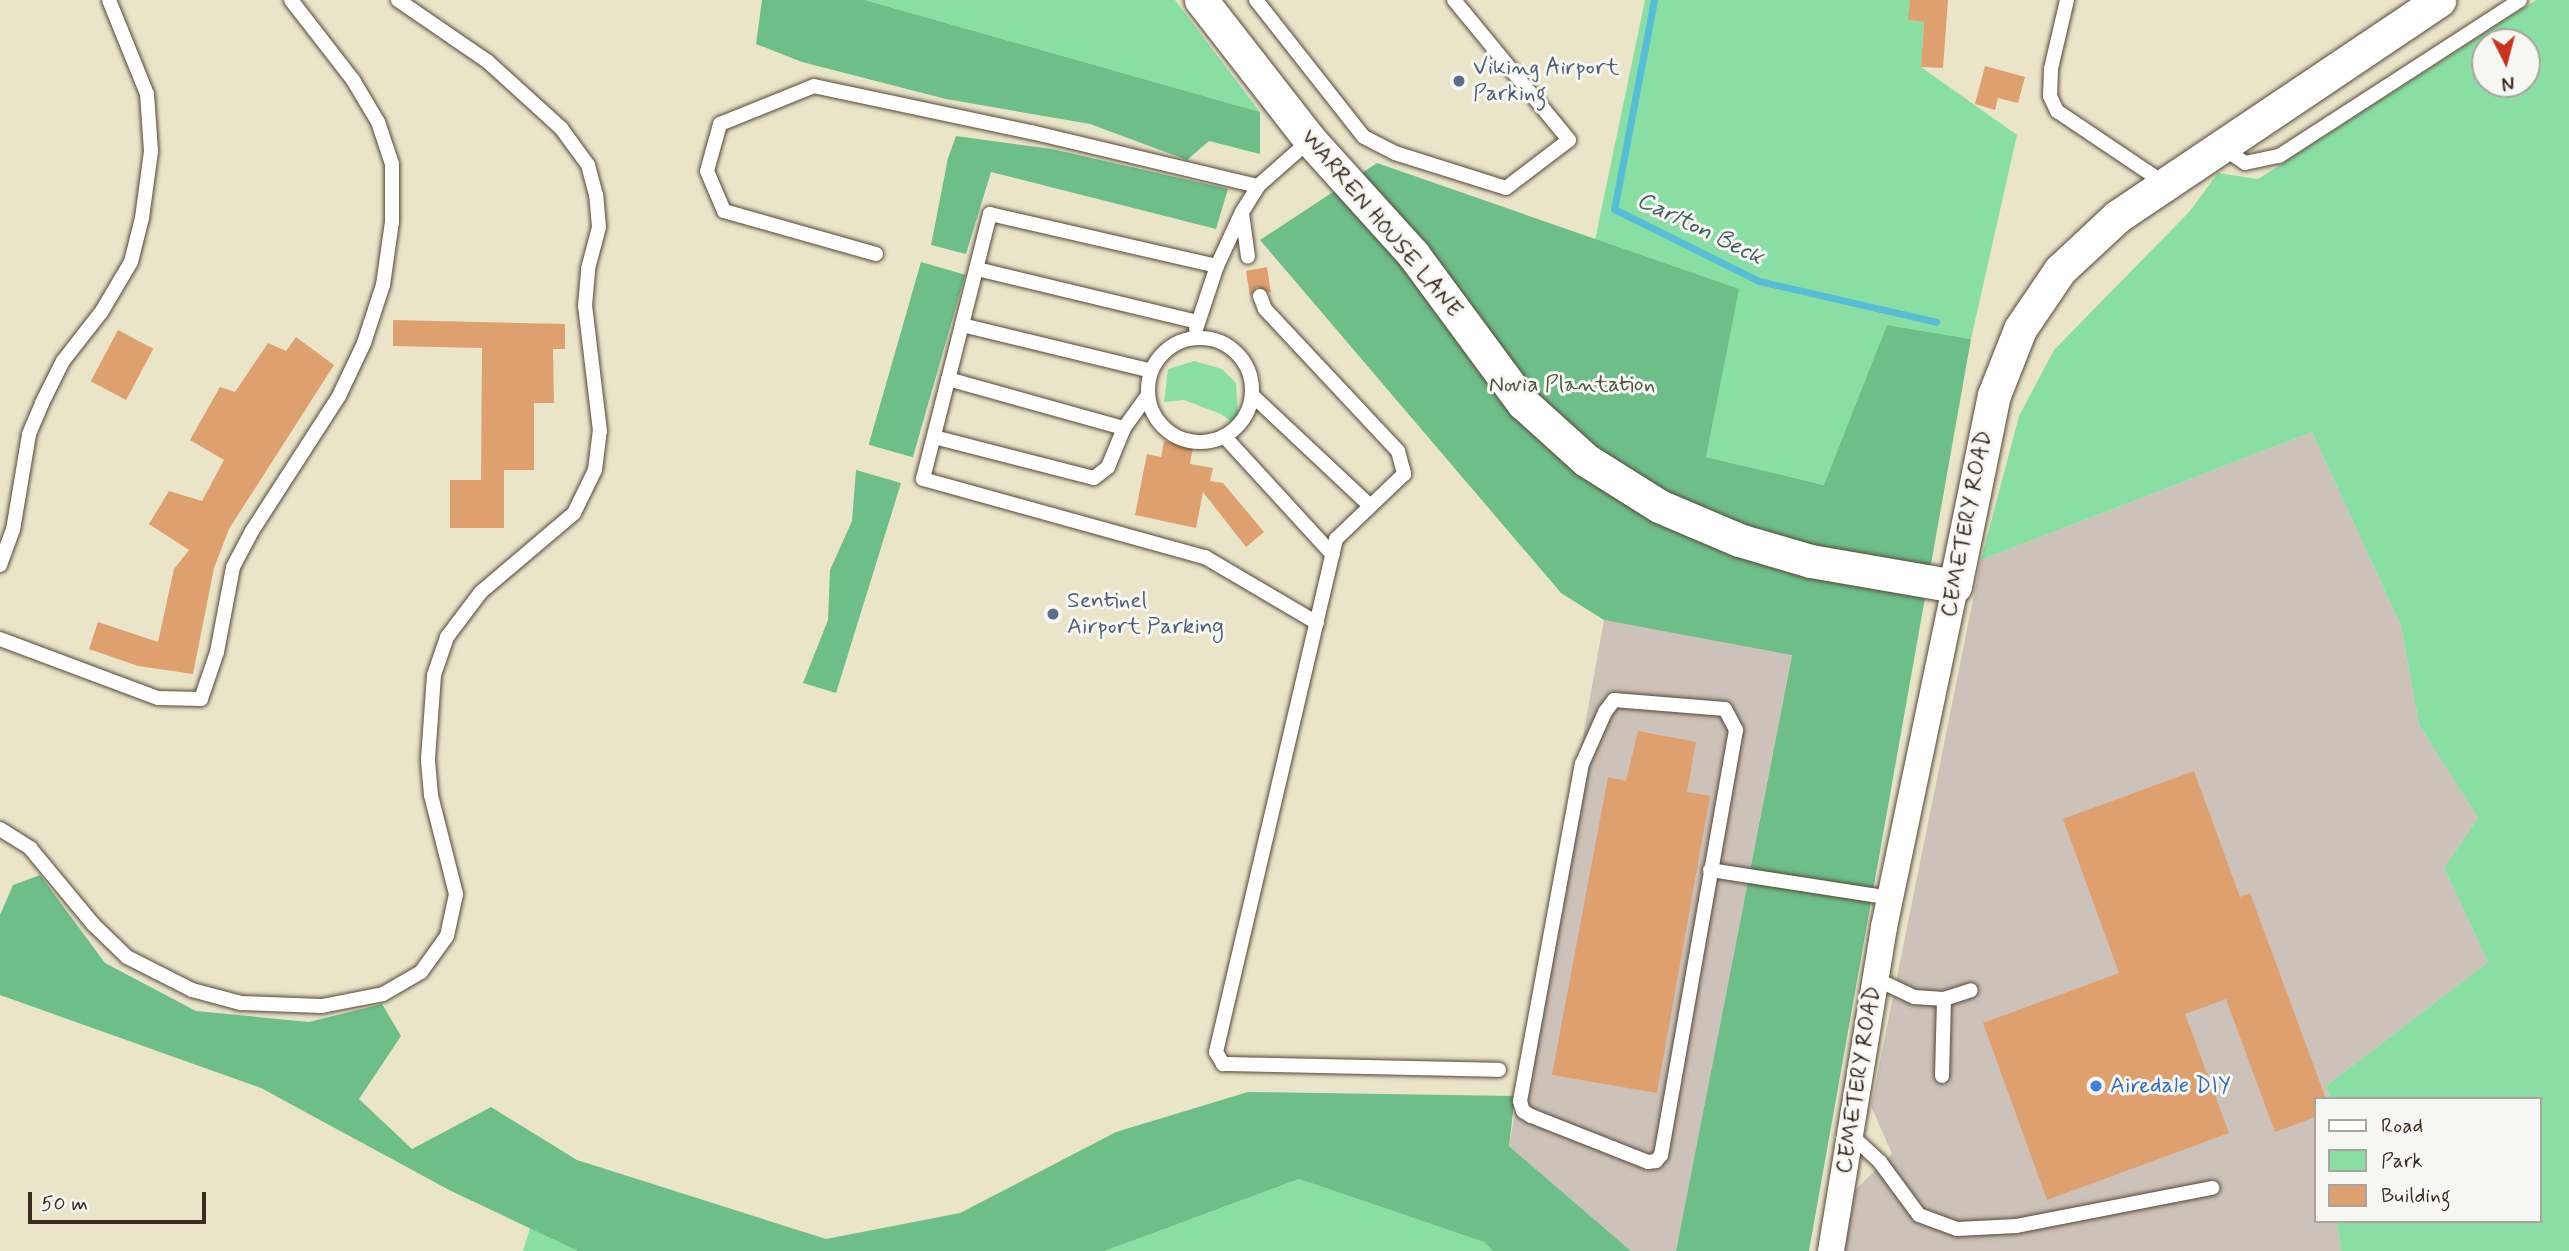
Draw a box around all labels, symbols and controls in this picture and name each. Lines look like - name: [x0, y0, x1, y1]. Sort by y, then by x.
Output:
- north arrow: [2471, 28, 2541, 98]
- place label: Viking Airport Parking: [1473, 54, 1619, 108]
- text: N: [2500, 69, 2516, 95]
- marker: Viking Airport Parking: [1451, 73, 1467, 89]
- street label: WARREN HOUSE LANE: [1294, 124, 1468, 324]
- water label: Carlton Beck: [1632, 186, 1768, 272]
- park label: Novia Plantation: [1490, 371, 1654, 399]
- street label: CEMETERY ROAD: [1936, 430, 1998, 618]
- place label: Sentinel Airport Parking: [1067, 587, 1221, 641]
- marker: Sentinel Airport Parking: [1045, 606, 1061, 622]
- street label: CEMETERY ROAD: [1831, 986, 1887, 1174]
- place label: Airedale DIY: [2110, 1072, 2236, 1100]
- marker: Airedale DIY: [2088, 1078, 2104, 1094]
- legend: [2314, 1097, 2541, 1223]
- text: Road: [2381, 1112, 2423, 1140]
- text: Park: [2381, 1147, 2423, 1175]
- scale bar: [32, 1178, 210, 1222]
- text: Building: [2381, 1182, 2451, 1210]
- text: 50 m: [41, 1190, 88, 1218]

